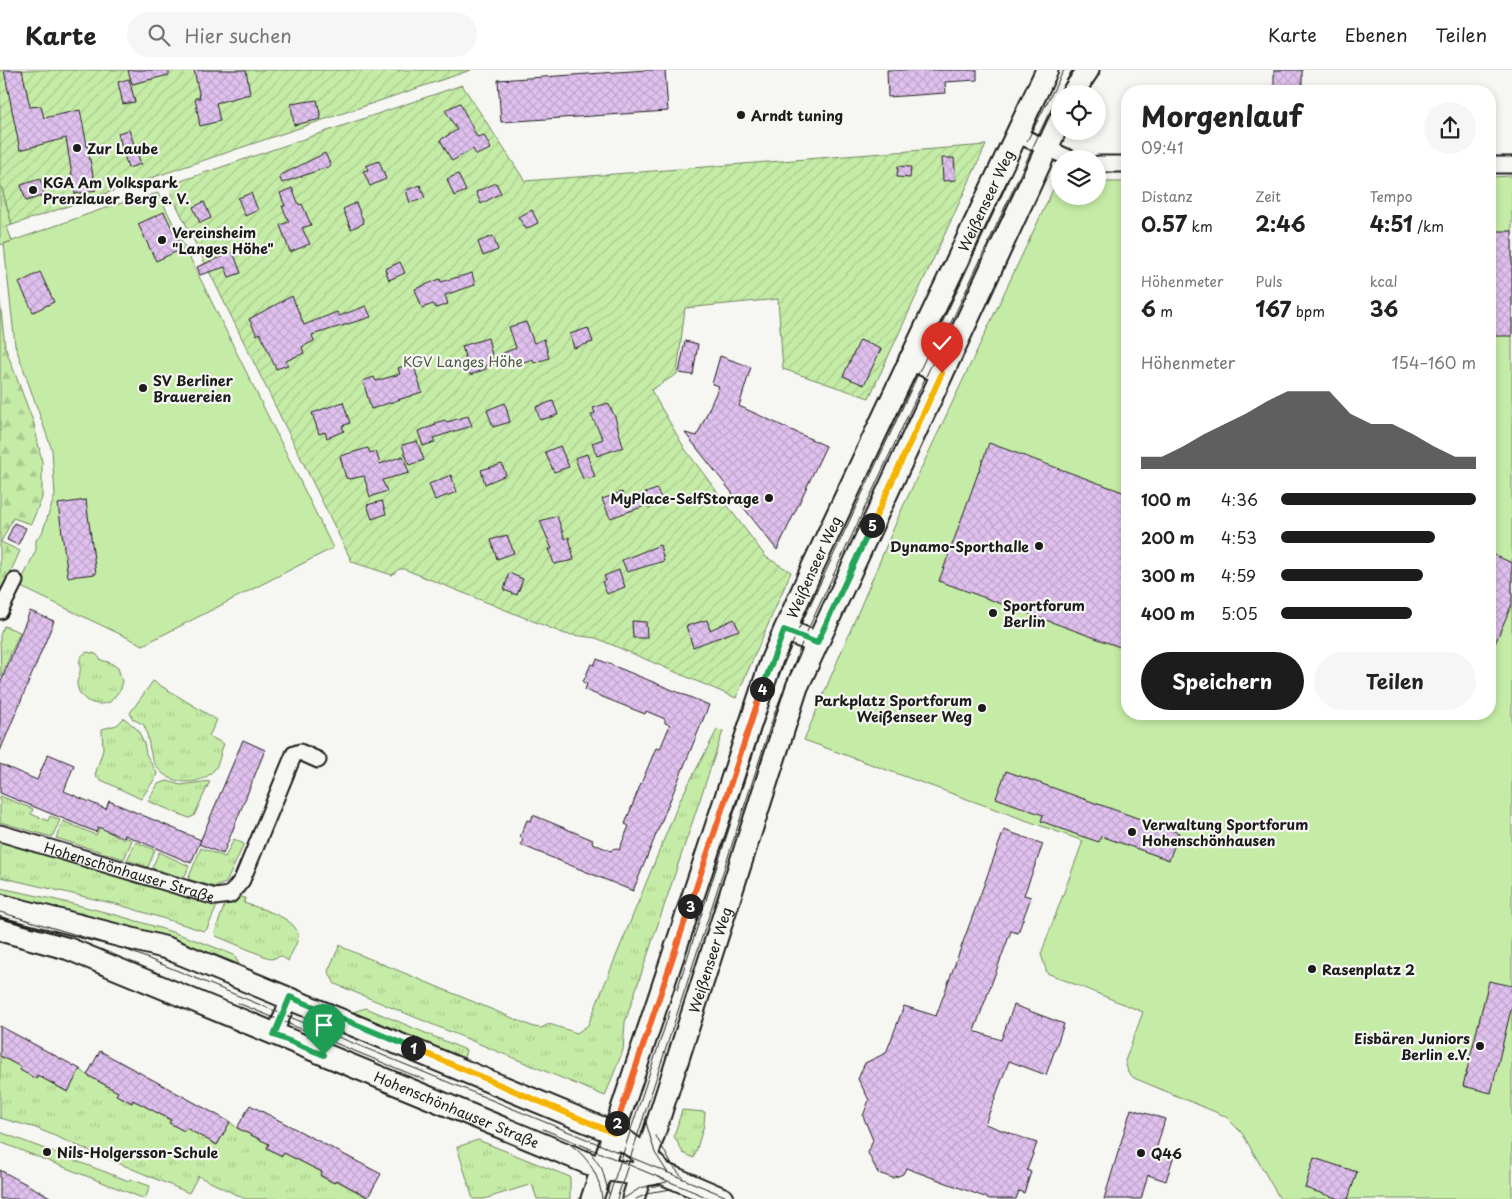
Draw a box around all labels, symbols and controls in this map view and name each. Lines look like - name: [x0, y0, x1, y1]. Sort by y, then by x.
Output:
- search box: [127, 12, 477, 57]
- text: Karte: [25, 17, 97, 53]
- icon: search: [145, 21, 173, 49]
- text: Hier suchen: [185, 21, 292, 49]
- text: Karte: [1268, 21, 1317, 48]
- text: Ebenen: [1345, 21, 1408, 48]
- text: Teilen: [1436, 21, 1487, 48]
- map controls: [1051, 85, 1106, 205]
- button: locate: [1051, 85, 1106, 140]
- text: Morgenlauf: [1141, 94, 1302, 137]
- button: share: [1424, 102, 1476, 154]
- place label: Arndt tuning: [751, 105, 843, 126]
- marker: Arndt tuning: [735, 109, 747, 121]
- text: 09:41: [1141, 135, 1183, 159]
- place label: Zur Laube: [87, 138, 158, 159]
- marker: Zur Laube: [71, 142, 83, 154]
- street label: Weißenseer Weg: [952, 146, 1018, 255]
- button: layers: [1051, 150, 1106, 205]
- place label: KGA Am Volkspark Prenzlauer Berg e. V.: [43, 172, 189, 209]
- marker: KGA Am Volkspark Prenzlauer Berg e. V.: [27, 184, 39, 196]
- text: Distanz: [1141, 186, 1192, 207]
- text: Zeit: [1255, 186, 1281, 207]
- text: Tempo: [1370, 186, 1412, 207]
- text: 0.57: [1141, 207, 1187, 239]
- text: 2:46: [1255, 207, 1305, 239]
- text: 4:51: [1370, 207, 1413, 239]
- text: km: [1187, 216, 1213, 237]
- text: /km: [1413, 216, 1444, 237]
- place label: Vereinsheim "Langes Höhe": [172, 222, 274, 259]
- marker: Vereinsheim "Langes Höhe": [156, 234, 168, 246]
- text: Höhenmeter: [1141, 271, 1224, 292]
- text: Puls: [1255, 271, 1282, 292]
- text: kcal: [1370, 271, 1398, 292]
- text: 6: [1141, 292, 1156, 324]
- text: 167: [1255, 292, 1291, 324]
- text: 36: [1370, 292, 1398, 324]
- text: m: [1156, 301, 1173, 322]
- text: bpm: [1291, 301, 1325, 322]
- pin: [921, 322, 963, 373]
- icon: check: [928, 329, 956, 357]
- text: Höhenmeter: [1141, 350, 1235, 374]
- text: 154–160 m: [1391, 350, 1476, 374]
- park label: KGV Langes Höhe: [403, 351, 523, 372]
- place label: SV Berliner Brauereien: [153, 370, 234, 407]
- marker: SV Berliner Brauereien: [137, 382, 149, 394]
- text: 100 m: [1141, 487, 1191, 511]
- text: 4:36: [1221, 487, 1258, 511]
- place label: MyPlace-SelfStorage: [611, 488, 759, 509]
- marker: MyPlace-SelfStorage: [763, 492, 775, 504]
- street label: Weißenseer Weg: [781, 512, 846, 622]
- pin: 5: [860, 512, 884, 538]
- text: 5: [868, 515, 877, 536]
- text: 200 m: [1141, 525, 1195, 549]
- text: 4:53: [1221, 525, 1257, 549]
- place label: Dynamo-Sporthalle: [890, 536, 1029, 557]
- marker: Dynamo-Sporthalle: [1033, 540, 1045, 552]
- text: 300 m: [1141, 563, 1195, 587]
- text: 4:59: [1221, 563, 1256, 587]
- place label: Sportforum Berlin: [1003, 595, 1085, 632]
- text: 400 m: [1141, 601, 1195, 625]
- text: 5:05: [1221, 601, 1258, 625]
- marker: Sportforum Berlin: [987, 607, 999, 619]
- button: Speichern: [1141, 652, 1304, 710]
- button: Teilen: [1314, 652, 1476, 710]
- pin: 4: [750, 676, 774, 702]
- text: 4: [758, 679, 767, 700]
- place label: Parkplatz Sportforum Weißenseer Weg: [814, 690, 972, 727]
- marker: Parkplatz Sportforum Weißenseer Weg: [976, 702, 988, 714]
- place label: Verwaltung Sportforum Hohenschönhausen: [1142, 814, 1308, 851]
- marker: Verwaltung Sportforum Hohenschönhausen: [1126, 826, 1138, 838]
- street label: Hohenschönhauser Straße: [42, 836, 217, 907]
- pin: 3: [678, 894, 702, 918]
- text: 3: [686, 896, 695, 917]
- street label: Weißenseer Weg: [683, 904, 736, 1016]
- place label: Rasenplatz 2: [1322, 959, 1415, 980]
- marker: Rasenplatz 2: [1306, 963, 1318, 975]
- pin: [303, 1004, 345, 1055]
- icon: arrive: [310, 1011, 338, 1039]
- place label: Eisbären Juniors Berlin e.V.: [1354, 1028, 1470, 1065]
- pin: 1: [400, 1036, 426, 1060]
- text: 1: [410, 1038, 417, 1059]
- marker: Eisbären Juniors Berlin e.V.: [1474, 1040, 1486, 1052]
- street label: Hohenschönhauser Straße: [371, 1066, 542, 1152]
- pin: 2: [604, 1110, 630, 1136]
- text: 2: [613, 1113, 622, 1134]
- place label: Nils-Holgersson-Schule: [57, 1142, 218, 1163]
- place label: Q46: [1151, 1143, 1182, 1164]
- marker: Nils-Holgersson-Schule: [41, 1146, 53, 1158]
- marker: Q46: [1135, 1147, 1147, 1159]

